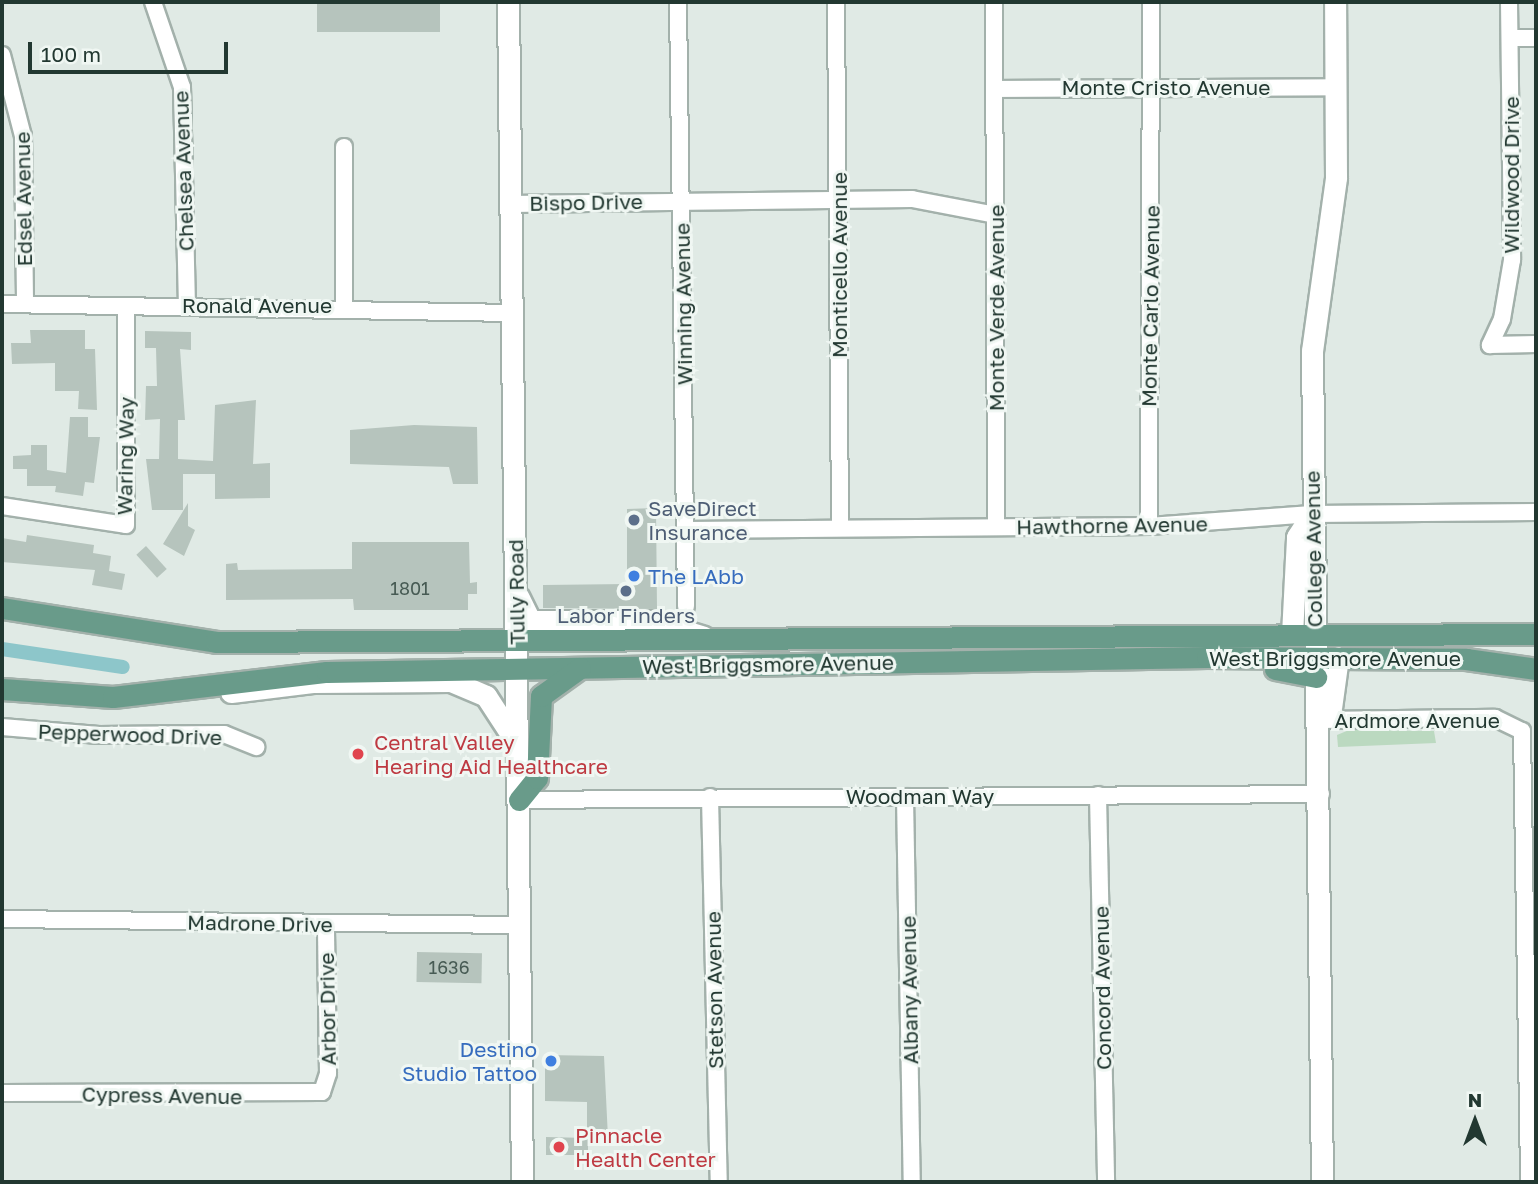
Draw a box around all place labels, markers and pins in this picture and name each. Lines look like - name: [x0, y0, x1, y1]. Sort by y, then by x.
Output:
- place label: SaveDirect Insurance: [648, 495, 757, 545]
- marker: SaveDirect Insurance: [626, 512, 642, 528]
- place label: The LAbb: [648, 563, 744, 589]
- marker: The LAbb: [626, 568, 642, 584]
- marker: Labor Finders: [618, 583, 634, 599]
- place label: Labor Finders: [557, 602, 695, 628]
- place label: Central Valley Hearing Aid Healthcare: [374, 729, 608, 779]
- marker: Central Valley Hearing Aid Healthcare: [348, 744, 368, 764]
- place label: Destino Studio Tattoo: [402, 1036, 537, 1086]
- marker: Destino Studio Tattoo: [543, 1053, 559, 1069]
- place label: Pinnacle Health Center: [575, 1122, 716, 1172]
- marker: Pinnacle Health Center: [549, 1137, 569, 1157]

